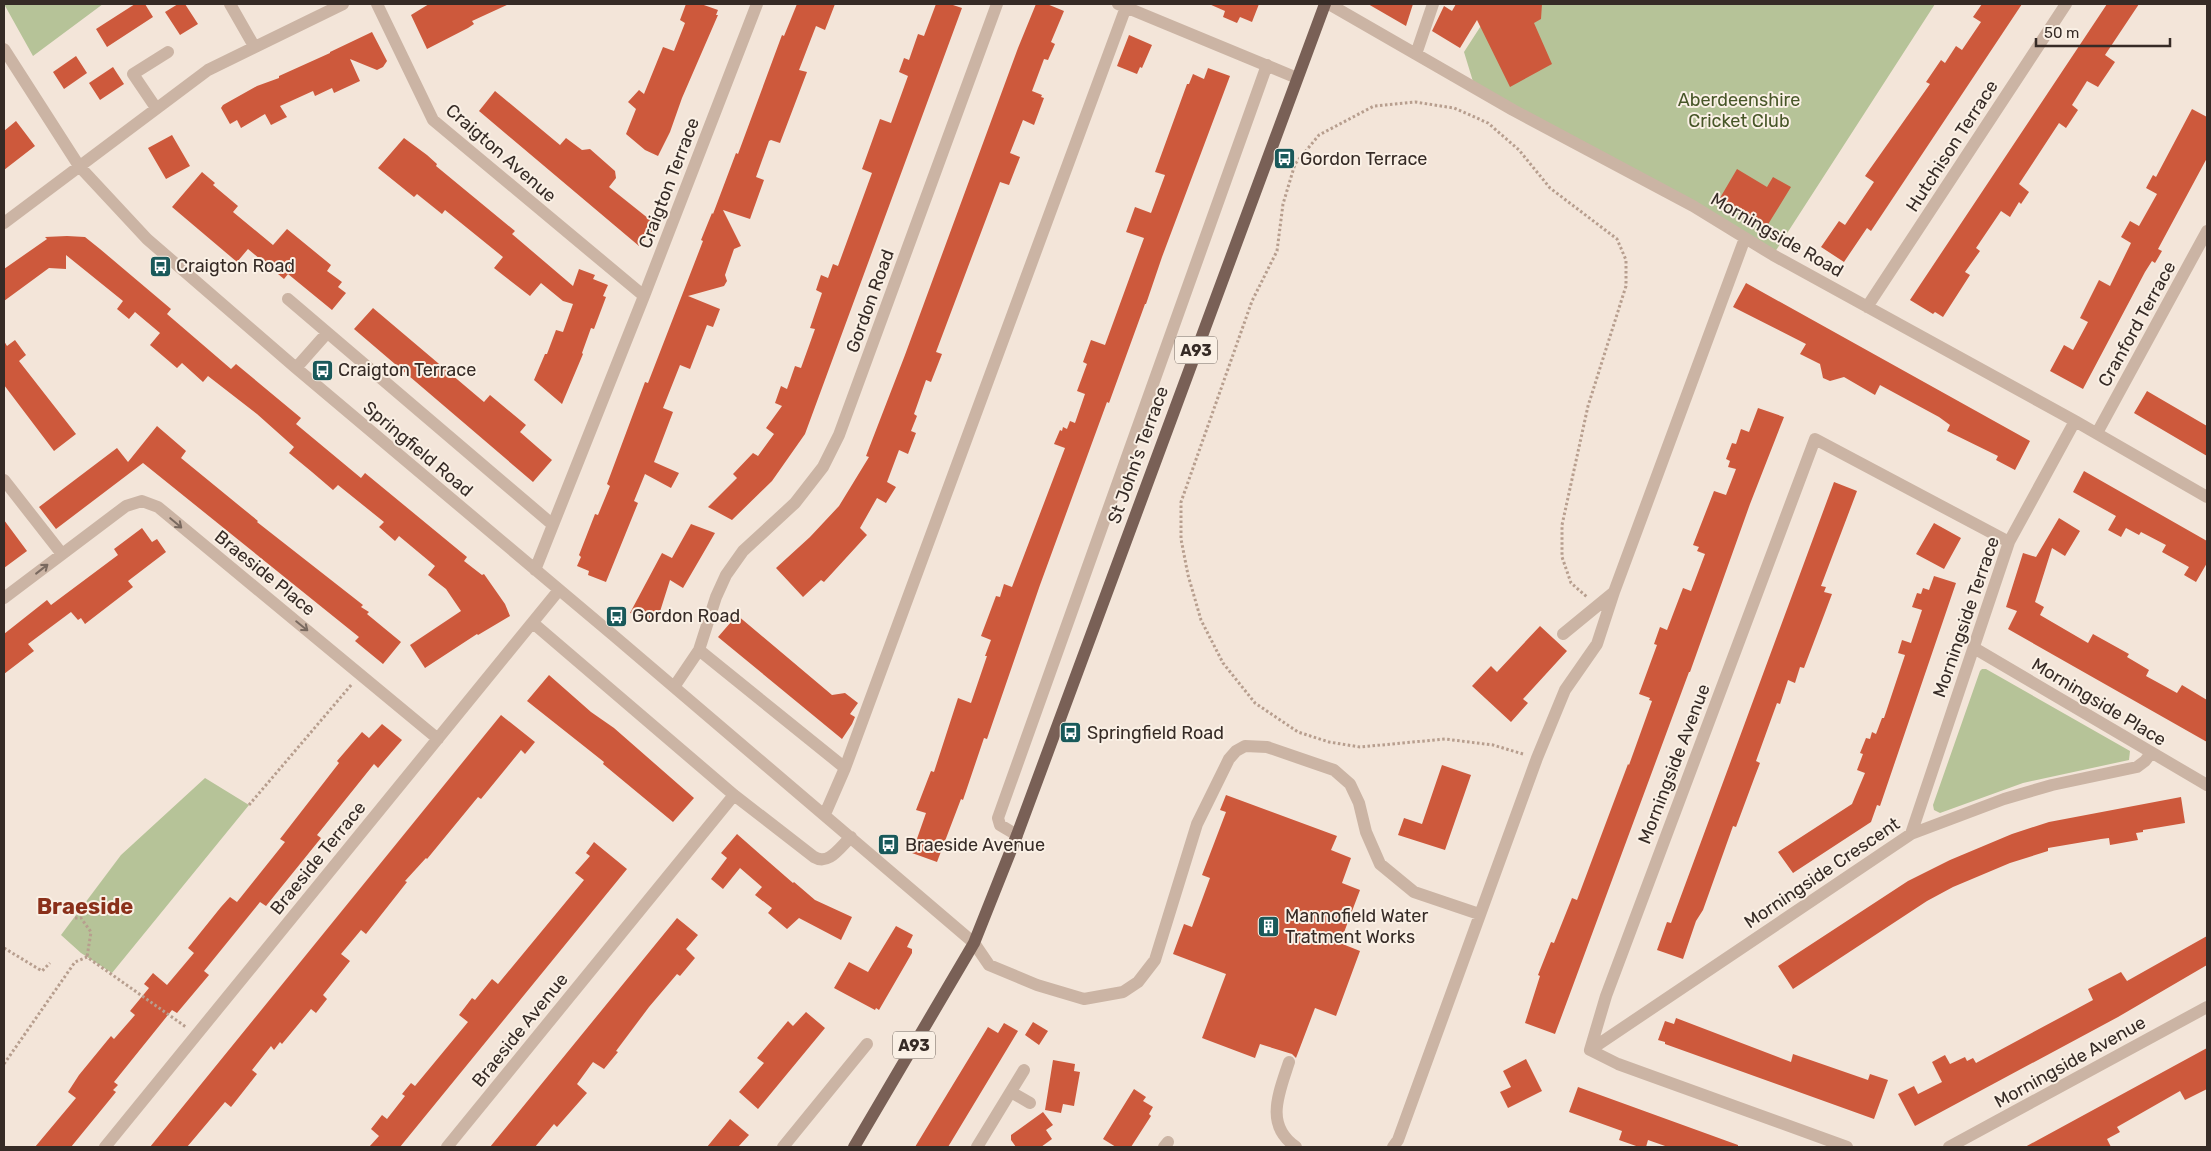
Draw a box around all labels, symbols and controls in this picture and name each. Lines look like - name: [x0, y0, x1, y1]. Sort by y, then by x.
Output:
- scale bar: [2036, 15, 2170, 47]
- text: 50 m: [2044, 24, 2079, 42]
- street label: Hutchison Terrace: [1901, 76, 2003, 216]
- park label: Aberdeenshire Cricket Club: [1678, 89, 1800, 132]
- street label: Craigton Avenue: [441, 99, 561, 207]
- street label: Craigton Terrace: [634, 115, 704, 251]
- bus stop icon: Gordon Terrace: [1272, 147, 1296, 171]
- place label: Gordon Terrace: [1300, 148, 1427, 170]
- street label: Morningside Road: [1707, 188, 1847, 282]
- street label: Gordon Road: [841, 246, 899, 356]
- bus stop icon: Craigton Road: [148, 254, 172, 278]
- place label: Craigton Road: [176, 255, 295, 277]
- street label: Cranford Terrace: [2093, 257, 2181, 391]
- road number: A93: [1175, 336, 1217, 364]
- bus stop icon: Craigton Terrace: [310, 358, 334, 382]
- place label: Craigton Terrace: [338, 359, 476, 381]
- street label: St John's Terrace: [1103, 383, 1173, 527]
- street label: Springfield Road: [358, 397, 478, 501]
- one-way arrow: [170, 517, 183, 528]
- street label: Braeside Place: [210, 526, 320, 620]
- street label: Morningside Terrace: [1928, 534, 2004, 700]
- one-way arrow: [35, 563, 48, 574]
- bus stop icon: Gordon Road: [604, 604, 628, 628]
- place label: Gordon Road: [632, 605, 740, 627]
- one-way arrow: [295, 621, 308, 632]
- street label: Morningside Place: [2028, 653, 2170, 751]
- street label: Morningside Avenue: [1633, 681, 1715, 847]
- bus stop icon: Springfield Road: [1059, 721, 1083, 745]
- place label: Springfield Road: [1087, 722, 1224, 744]
- street label: Braeside Terrace: [266, 797, 370, 919]
- street label: Morningside Crescent: [1740, 813, 1904, 933]
- bus stop icon: Braeside Avenue: [877, 833, 901, 857]
- place label: Braeside Avenue: [905, 834, 1045, 856]
- district label: Braeside: [37, 893, 133, 920]
- place label: Mannofield Water Tratment Works: [1285, 905, 1428, 948]
- building icon: Mannofield Water Tratment Works: [1257, 914, 1281, 938]
- street label: Braeside Avenue: [467, 969, 573, 1091]
- street label: Morningside Avenue: [1990, 1011, 2150, 1113]
- road number: A93: [893, 1032, 935, 1058]

